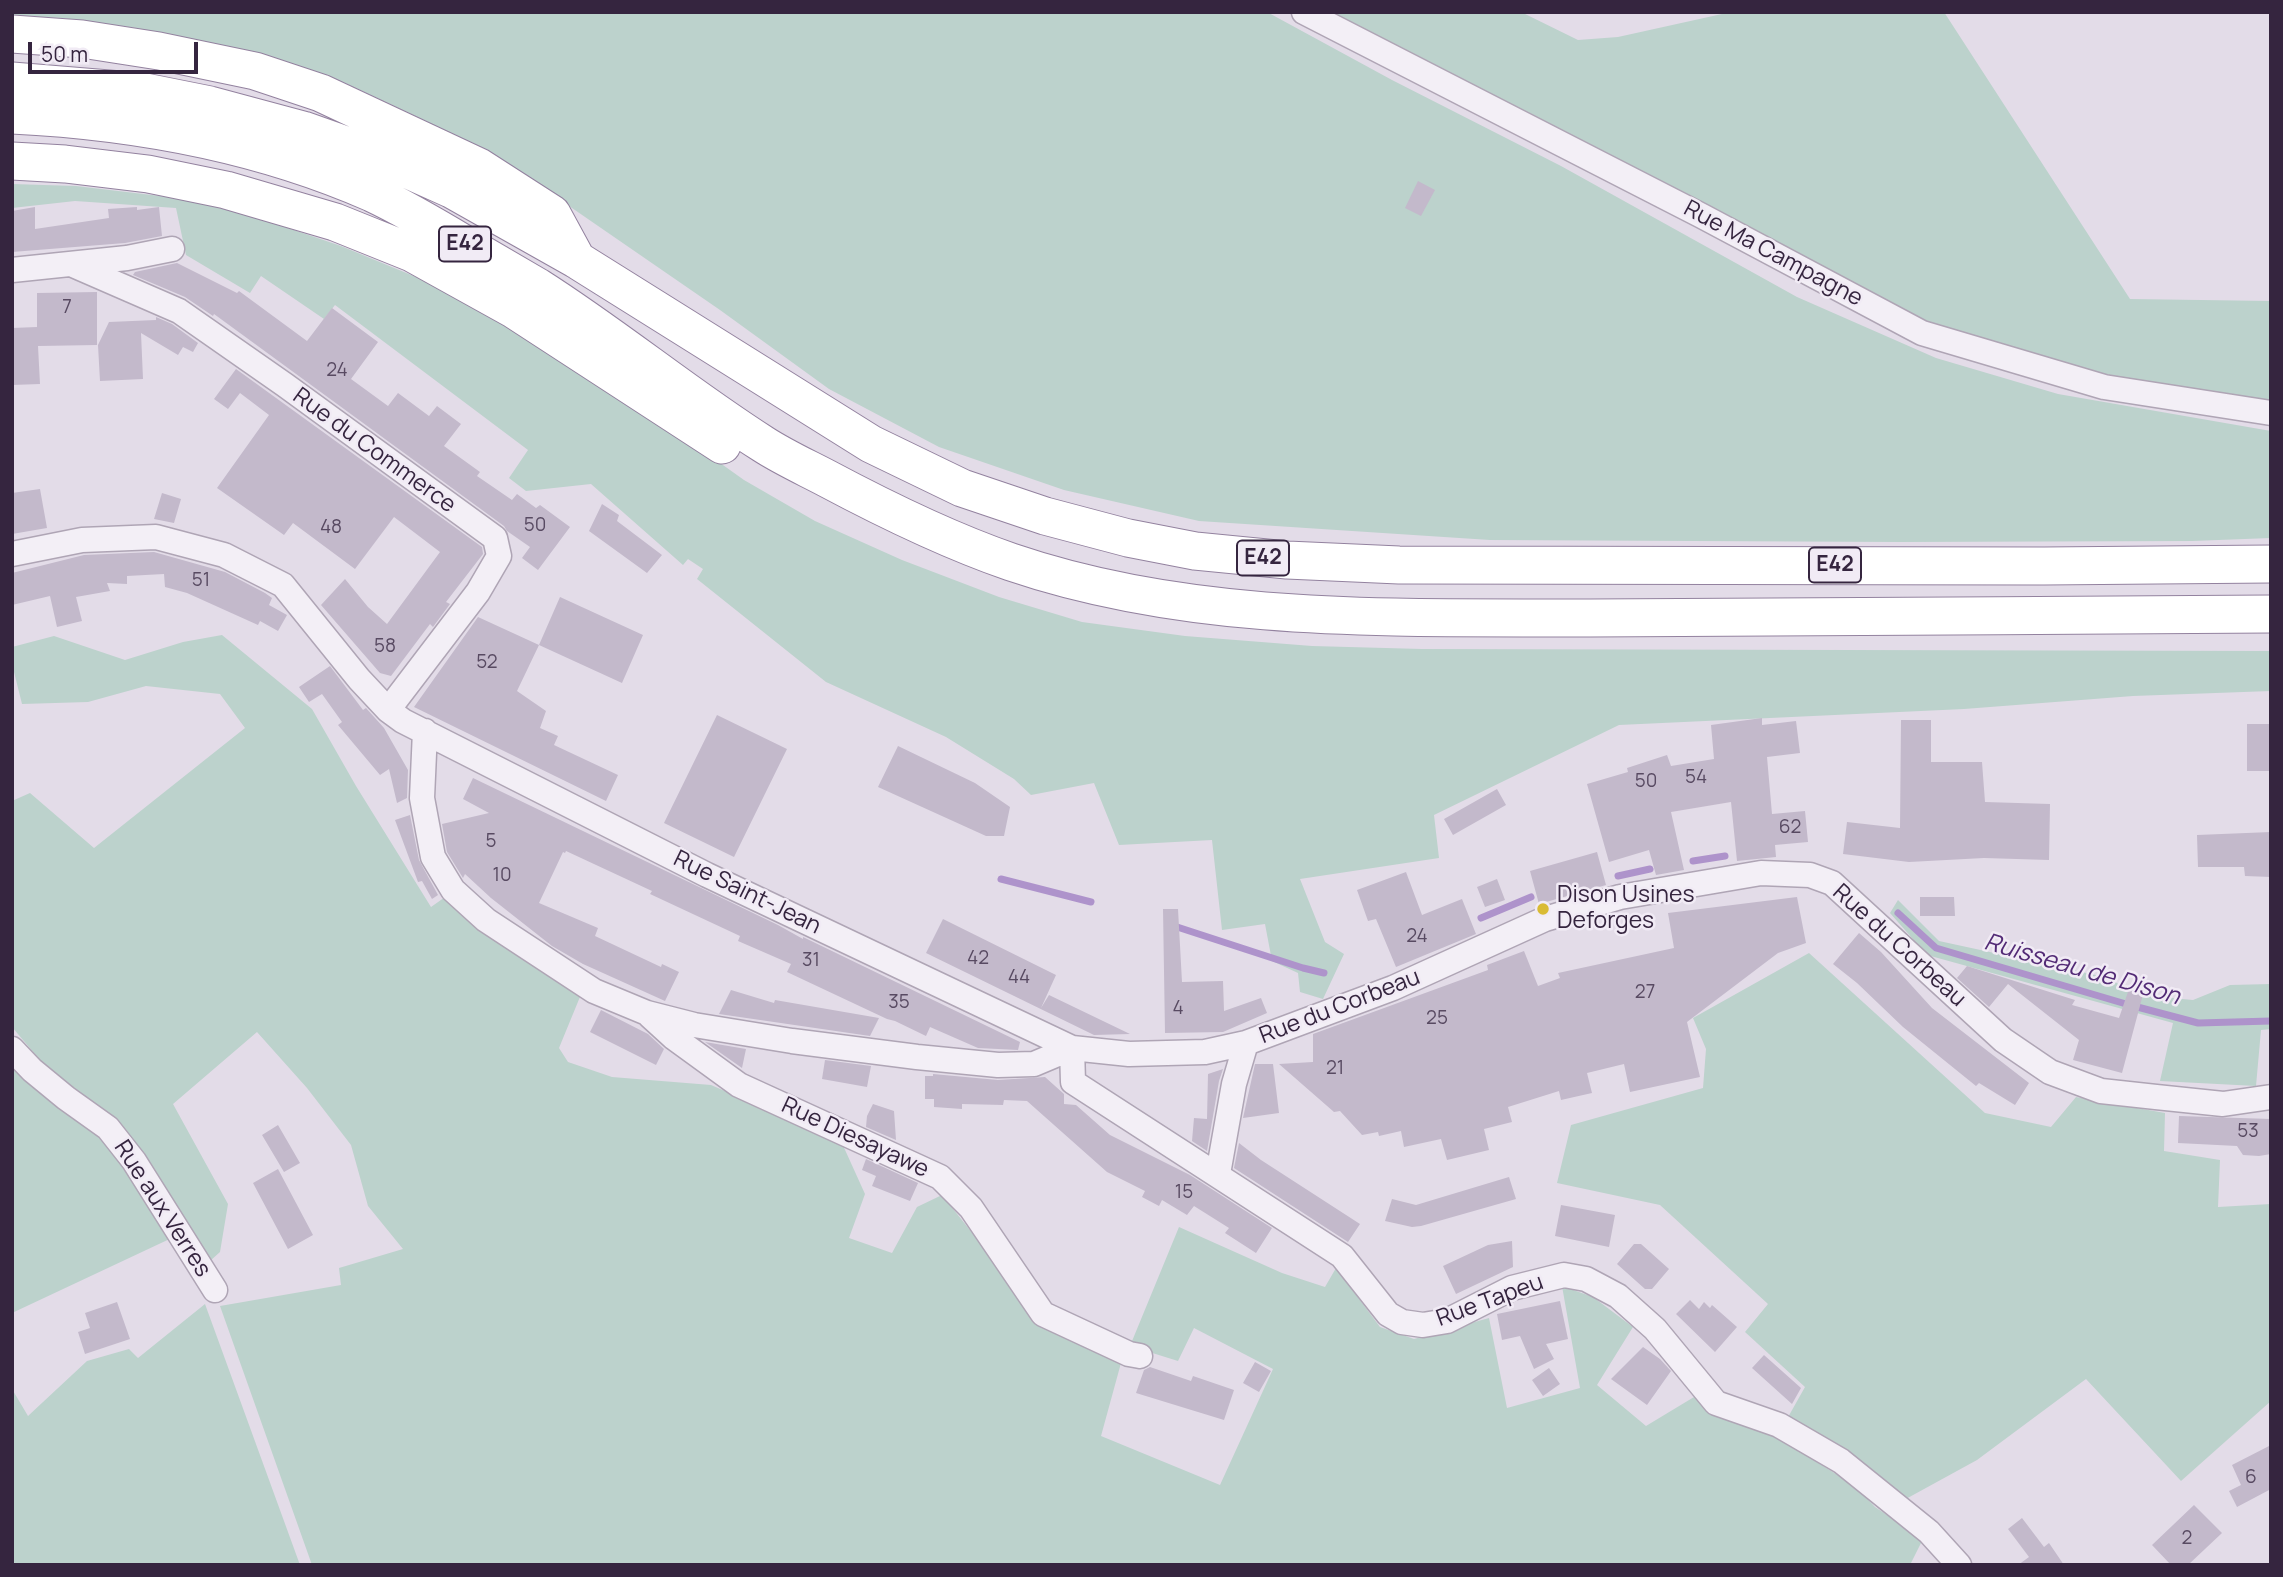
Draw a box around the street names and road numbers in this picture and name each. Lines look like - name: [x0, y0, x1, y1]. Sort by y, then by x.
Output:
- street label: Rue Ma Campagne: [1679, 195, 1867, 313]
- road number: E42: [439, 226, 491, 262]
- street label: Rue du Commerce: [287, 383, 461, 519]
- road number: E42: [1237, 540, 1289, 576]
- road number: E42: [1809, 548, 1861, 582]
- street label: Rue Saint-Jean: [669, 845, 825, 941]
- street label: Rue du Corbeau: [1827, 879, 1971, 1013]
- street label: Rue du Corbeau: [1256, 964, 1424, 1050]
- street label: Rue Diesayawe: [777, 1092, 933, 1184]
- street label: Rue aux Verres: [108, 1136, 216, 1282]
- street label: Rue Tapeu: [1433, 1269, 1547, 1333]

